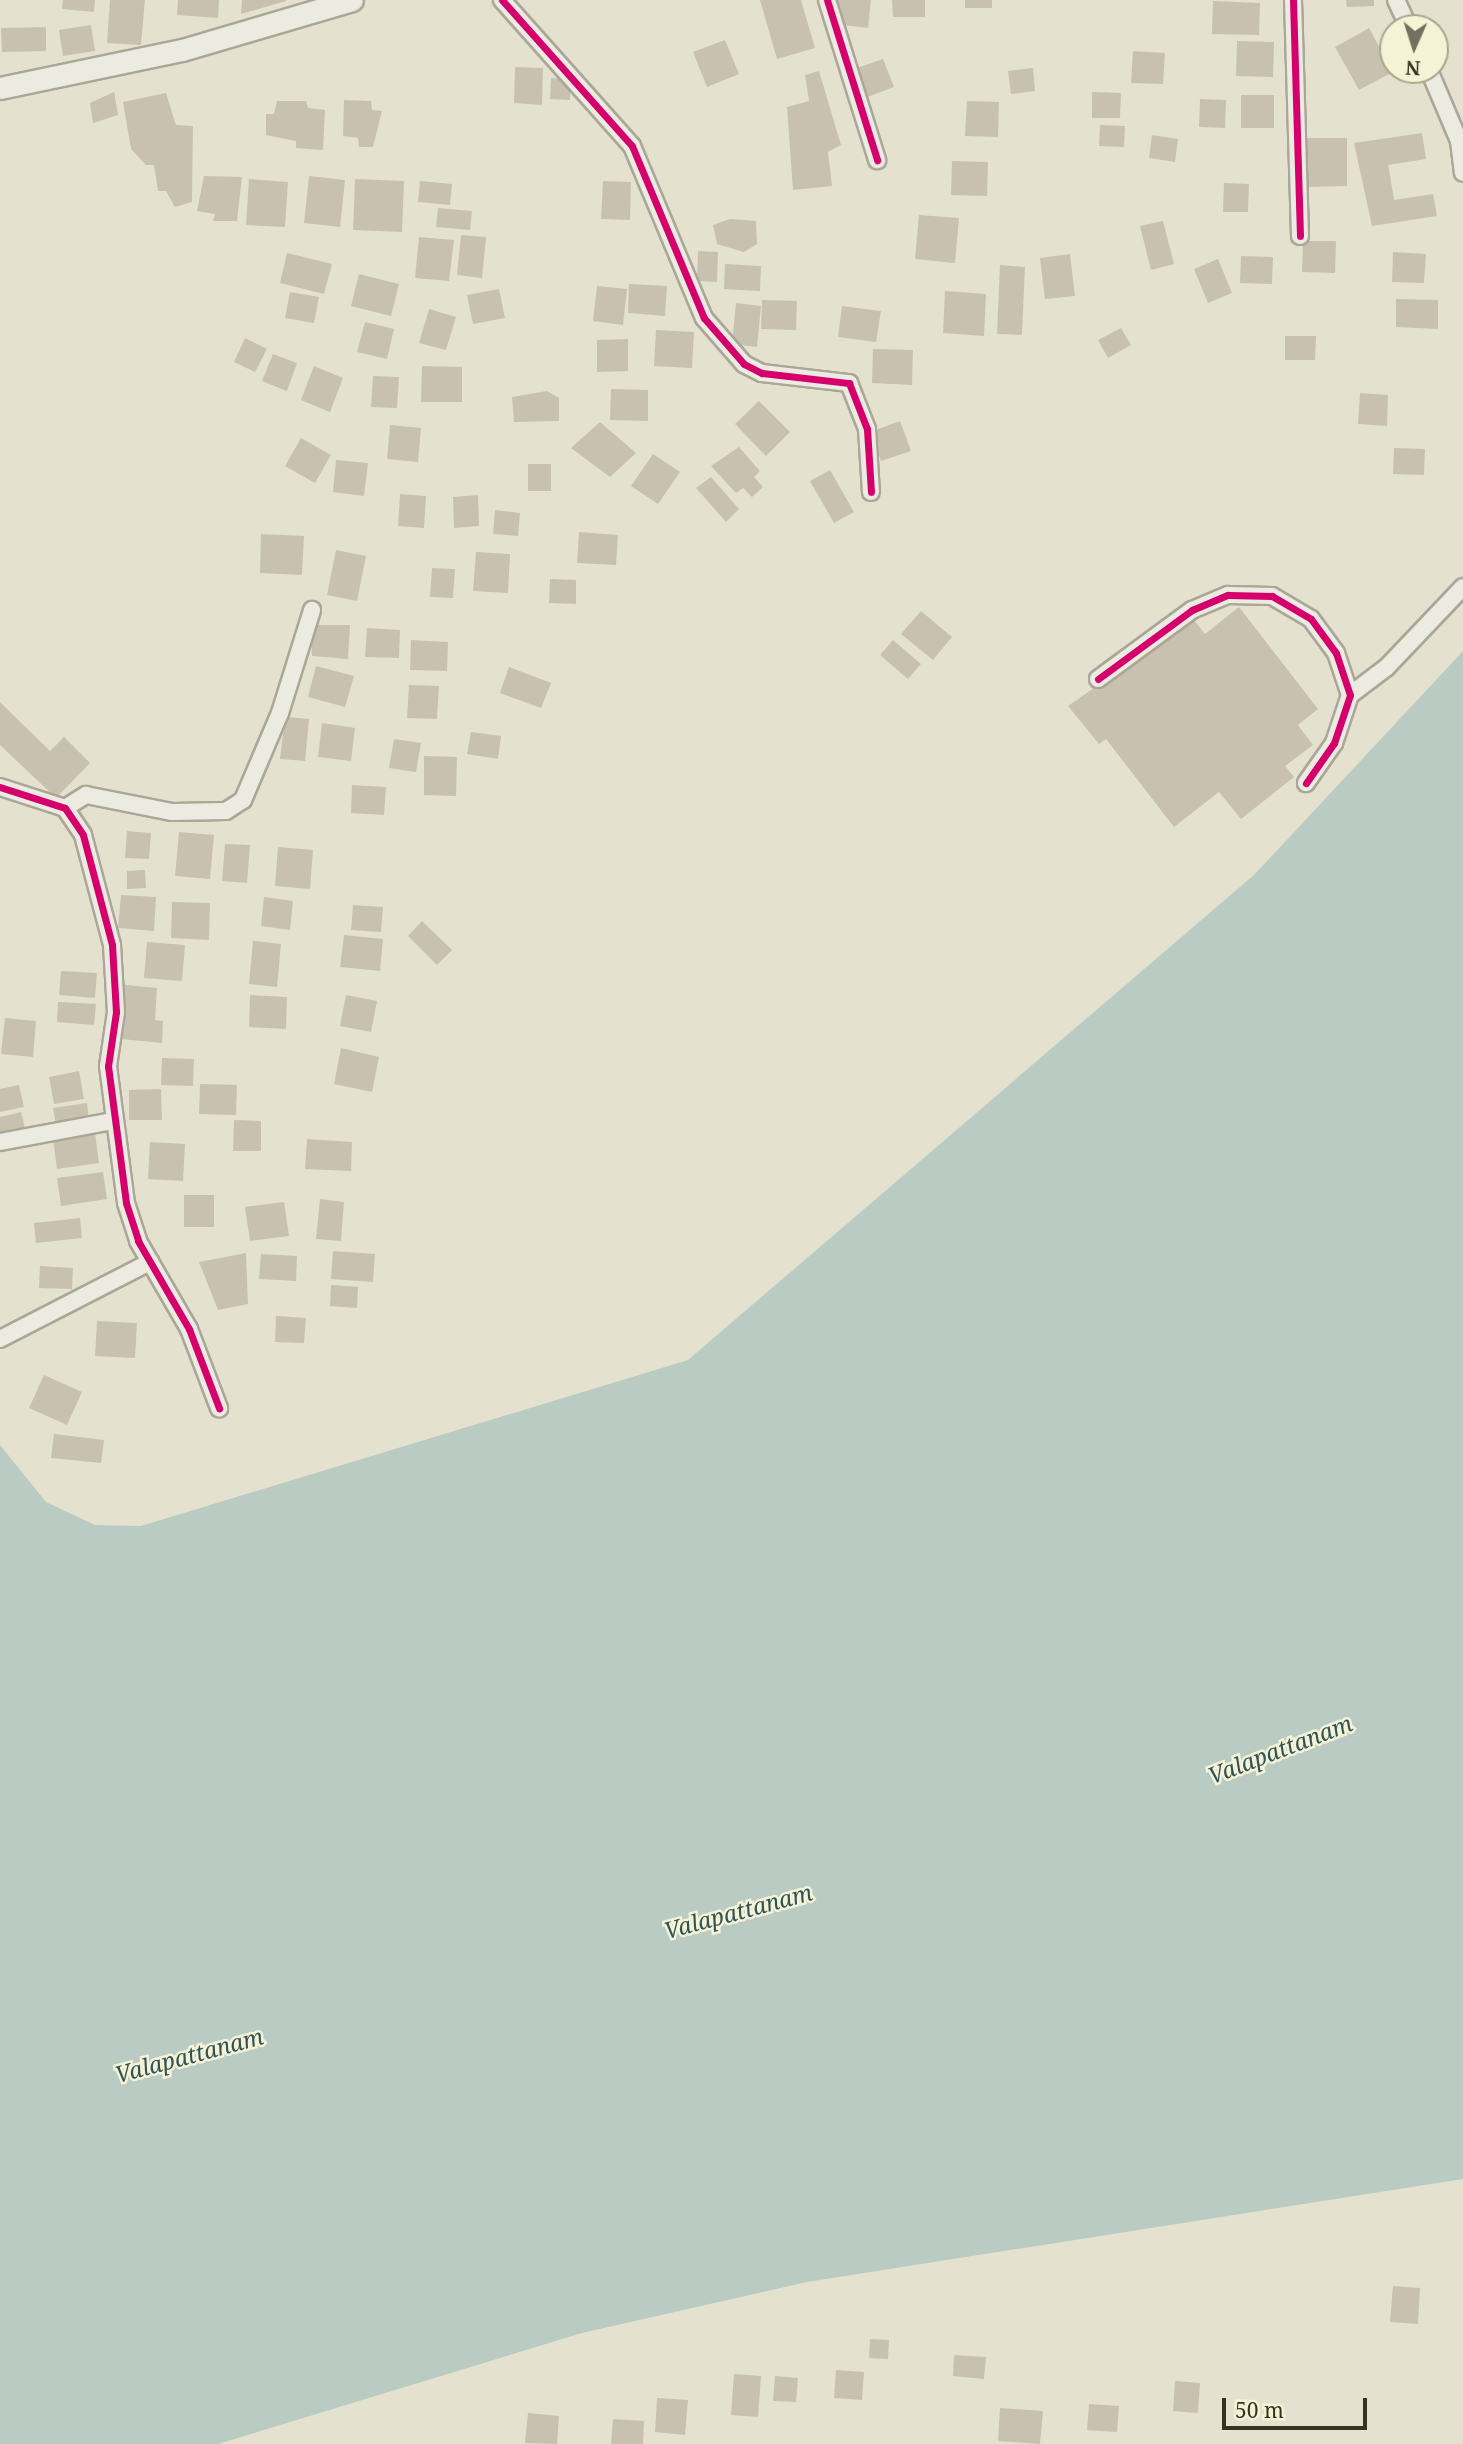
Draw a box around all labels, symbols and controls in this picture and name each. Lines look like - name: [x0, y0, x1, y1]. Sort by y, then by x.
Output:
- north arrow: [1379, 14, 1449, 84]
- text: N: [1405, 55, 1421, 81]
- water label: Valapattanam: [1204, 1709, 1356, 1789]
- water label: Valapattanam: [661, 1878, 815, 1944]
- water label: Valapattanam: [112, 2022, 266, 2088]
- scale bar: [1225, 2384, 1370, 2428]
- text: 50 m: [1235, 2396, 1284, 2424]

